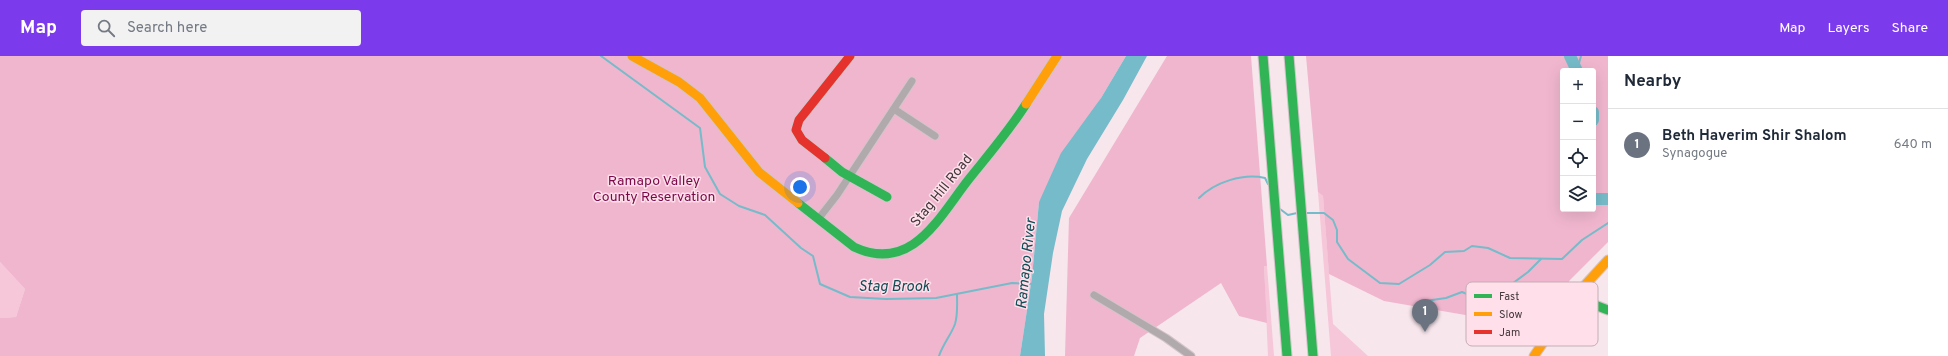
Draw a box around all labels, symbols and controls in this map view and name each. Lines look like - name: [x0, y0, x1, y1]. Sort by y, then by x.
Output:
- search box: [81, 10, 361, 46]
- text: Map: [20, 16, 57, 40]
- icon: search: [95, 17, 117, 39]
- text: Search here: [127, 19, 207, 38]
- text: Map: [1779, 20, 1805, 37]
- text: Layers: [1827, 20, 1869, 37]
- text: Share: [1891, 20, 1928, 37]
- map controls: [1560, 68, 1596, 212]
- button: +: [1560, 68, 1596, 104]
- text: Nearby: [1624, 71, 1681, 93]
- button: −: [1560, 104, 1596, 140]
- text: Beth Haverim Shir Shalom: [1662, 127, 1847, 146]
- text: 1: [1634, 137, 1640, 153]
- text: 640 m: [1894, 137, 1932, 153]
- button: locate: [1560, 140, 1596, 176]
- text: Synagogue: [1662, 146, 1727, 162]
- street label: Stag Hill Road: [908, 151, 976, 231]
- park label: Ramapo Valley County Reservation: [593, 173, 715, 206]
- button: layers: [1560, 176, 1596, 212]
- your location: [790, 177, 810, 197]
- water label: Ramapo River: [1013, 217, 1041, 310]
- water label: Stag Brook: [858, 278, 930, 297]
- legend: [1466, 282, 1598, 346]
- text: Fast: [1499, 290, 1519, 304]
- pin: 1: [1412, 299, 1438, 332]
- text: Slow: [1499, 308, 1522, 322]
- text: Jam: [1499, 326, 1520, 340]

